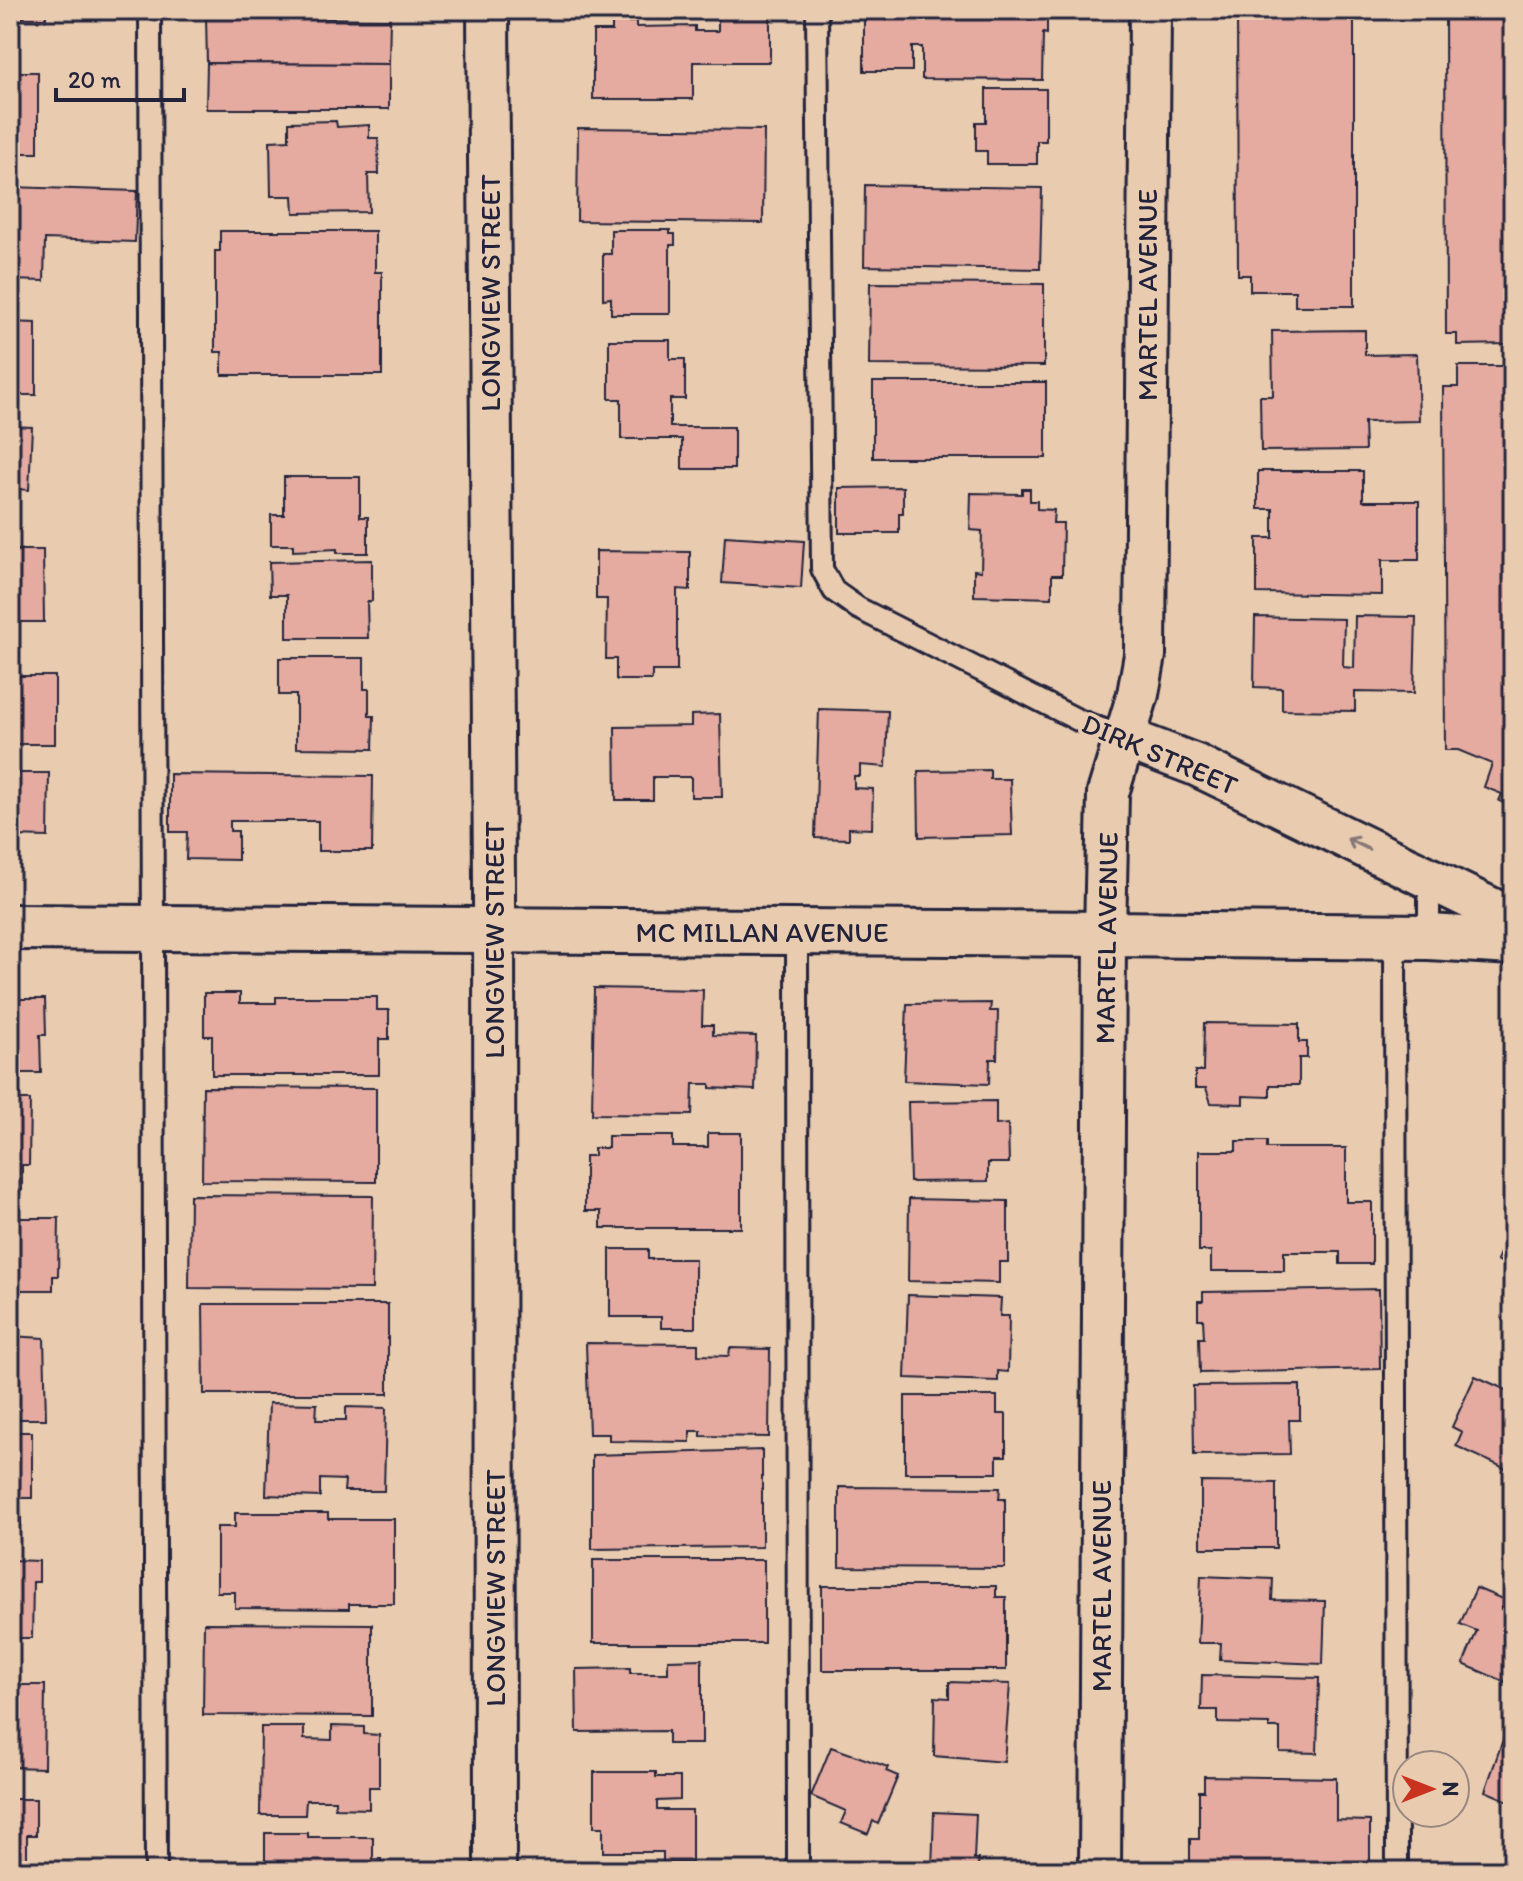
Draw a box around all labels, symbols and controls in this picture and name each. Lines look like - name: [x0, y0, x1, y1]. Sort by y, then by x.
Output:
- scale bar: [56, 52, 184, 102]
- text: 20 m: [68, 65, 121, 94]
- street label: LONGVIEW STREET: [473, 174, 507, 412]
- street label: MARTEL AVENUE: [1130, 189, 1164, 401]
- street label: DIRK STREET: [1077, 706, 1243, 802]
- street label: LONGVIEW STREET: [477, 821, 511, 1059]
- street label: MARTEL AVENUE: [1087, 832, 1125, 1044]
- one-way arrow: [1347, 836, 1371, 852]
- street label: MC MILLAN AVENUE: [636, 915, 888, 949]
- street label: LONGVIEW STREET: [478, 1469, 512, 1707]
- street label: MARTEL AVENUE: [1084, 1480, 1118, 1692]
- north arrow: [1391, 1749, 1471, 1829]
- text: N: [1437, 1782, 1464, 1796]

